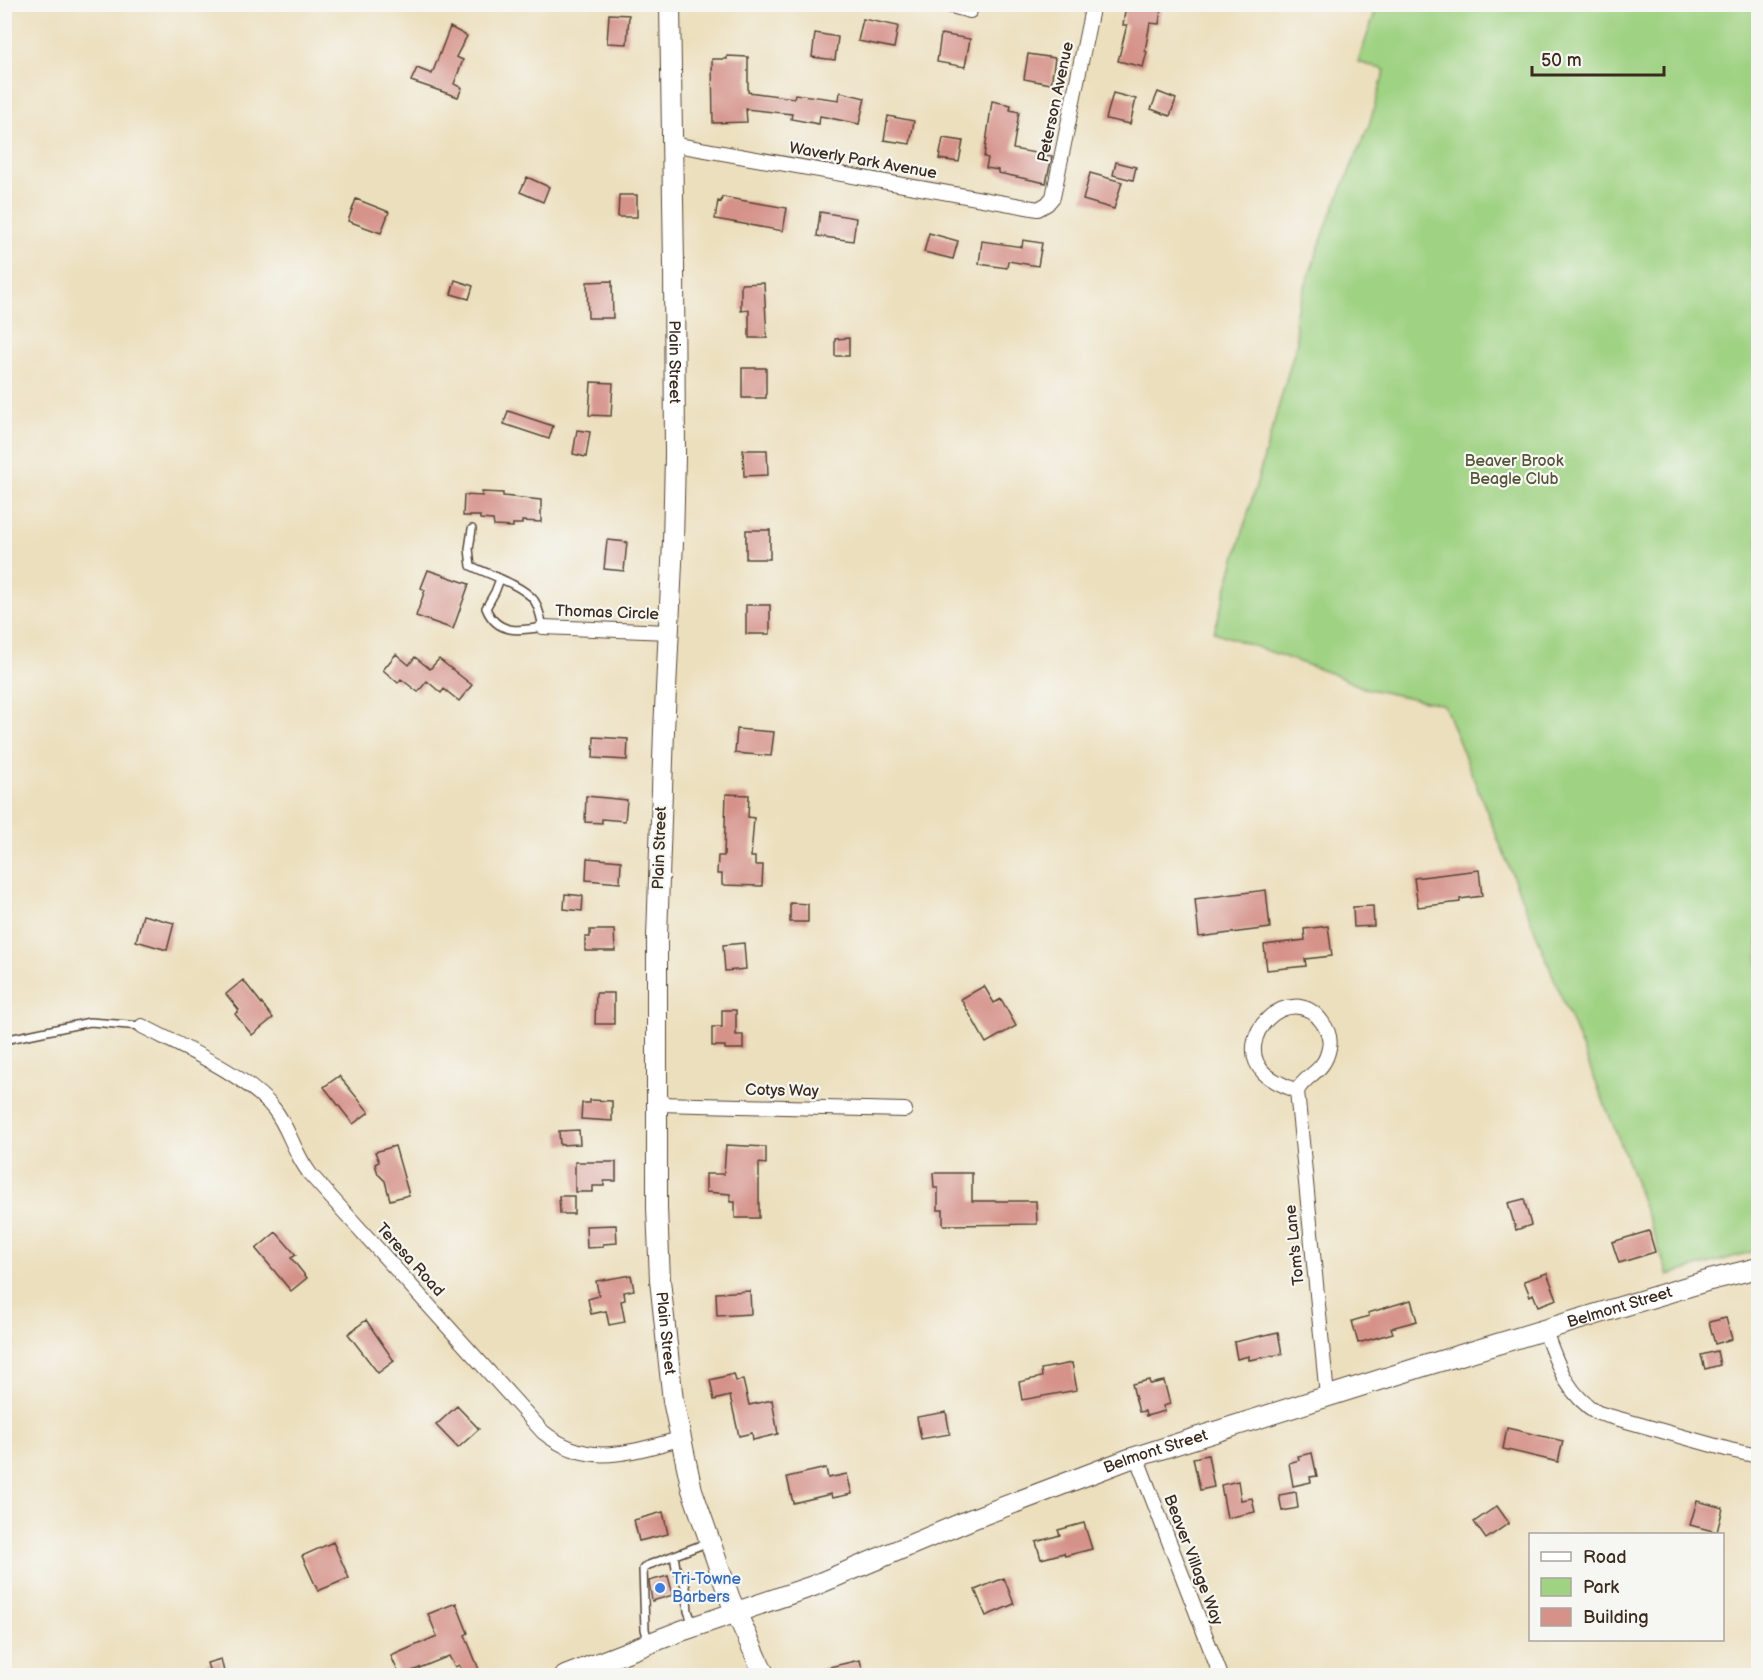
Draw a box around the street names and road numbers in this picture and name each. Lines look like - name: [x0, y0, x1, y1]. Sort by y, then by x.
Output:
- street label: Peterson Avenue: [1034, 40, 1078, 164]
- street label: Waverly Park Avenue: [788, 139, 939, 183]
- street label: Plain Street: [665, 320, 684, 404]
- street label: Thomas Circle: [555, 602, 660, 624]
- street label: Plain Street: [649, 806, 671, 890]
- street label: Cotys Way: [745, 1081, 820, 1101]
- street label: Tom's Lane: [1281, 1203, 1309, 1286]
- street label: Teresa Road: [372, 1219, 448, 1301]
- street label: Belmont Street: [1565, 1282, 1674, 1332]
- street label: Plain Street: [652, 1291, 680, 1376]
- street label: Belmont Street: [1101, 1425, 1210, 1477]
- street label: Beaver Village Way: [1159, 1492, 1227, 1629]

